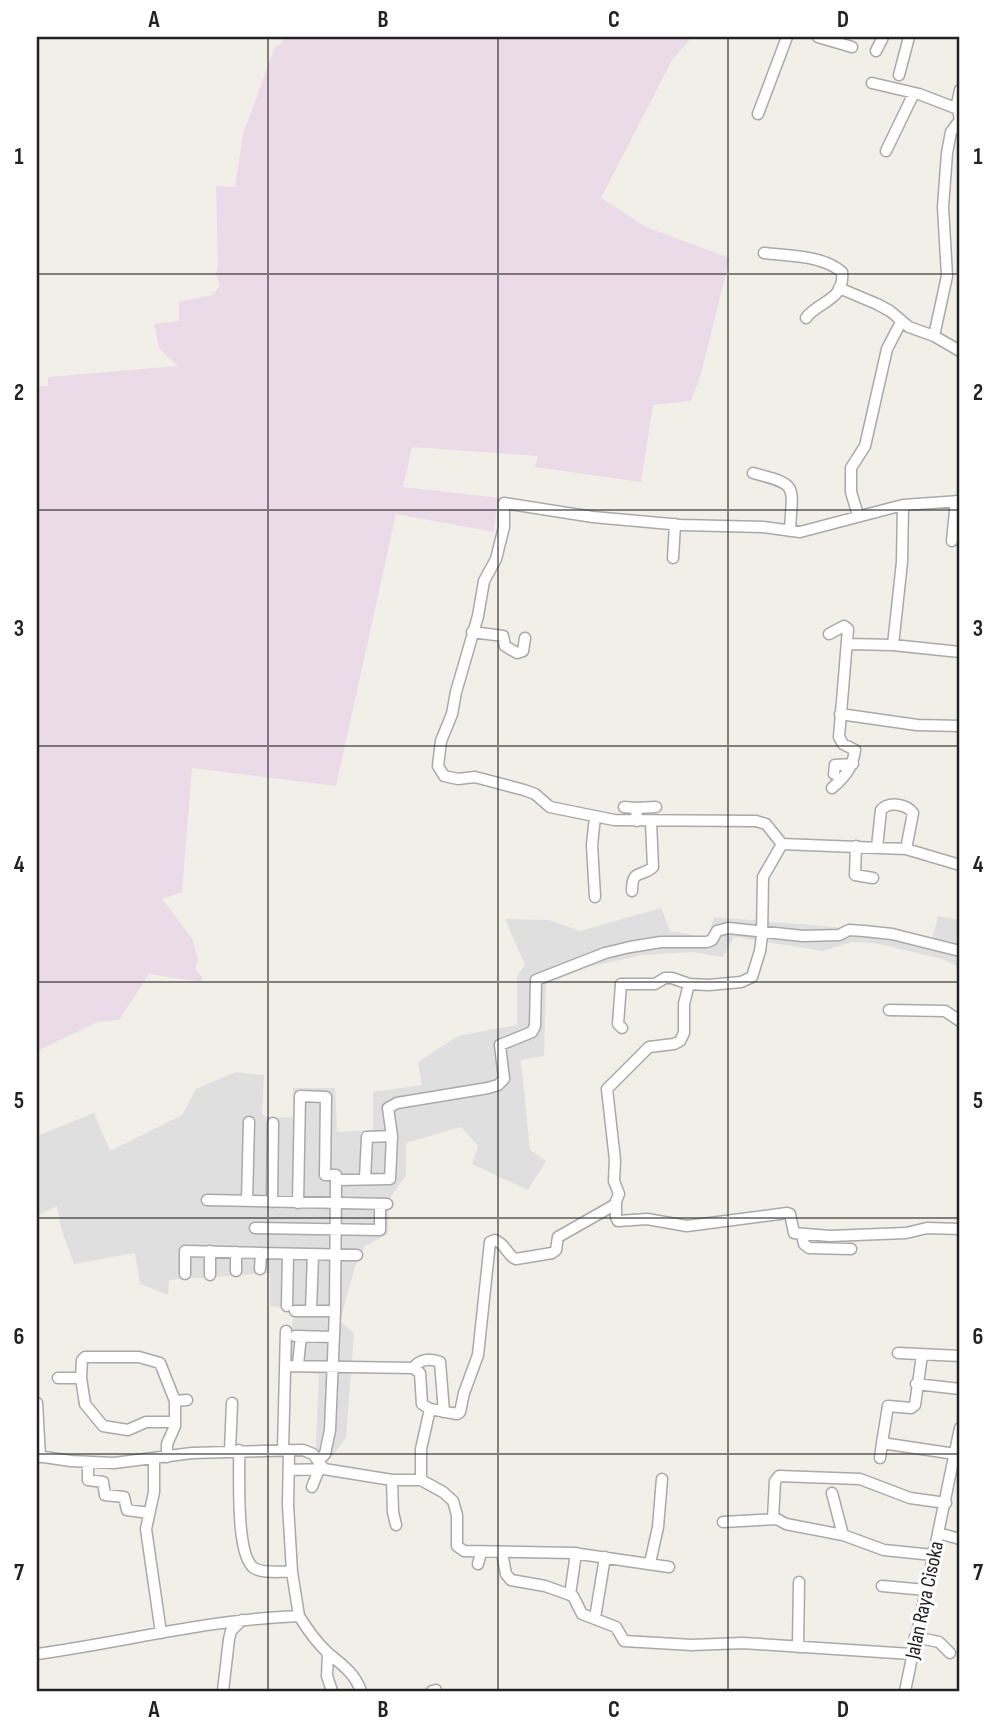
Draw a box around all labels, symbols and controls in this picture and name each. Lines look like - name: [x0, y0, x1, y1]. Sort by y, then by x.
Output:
- text: A: [148, 6, 161, 34]
- text: B: [378, 6, 389, 34]
- text: C: [608, 6, 620, 34]
- text: D: [837, 6, 849, 34]
- text: 1: [14, 143, 24, 171]
- text: 1: [973, 143, 983, 171]
- text: 2: [14, 379, 24, 407]
- text: 2: [973, 379, 983, 407]
- text: 3: [14, 615, 24, 643]
- text: 3: [973, 615, 983, 643]
- text: 4: [14, 851, 25, 879]
- text: 4: [973, 851, 984, 879]
- text: 5: [14, 1087, 24, 1115]
- text: 5: [973, 1087, 983, 1115]
- text: 6: [14, 1323, 24, 1351]
- text: 6: [973, 1323, 983, 1351]
- street label: Jalan Raya Cisoka: [900, 1539, 949, 1662]
- text: 7: [14, 1559, 24, 1587]
- text: 7: [973, 1559, 983, 1587]
- text: A: [148, 1696, 161, 1724]
- text: B: [378, 1696, 389, 1724]
- text: C: [608, 1696, 620, 1724]
- text: D: [837, 1696, 849, 1724]

